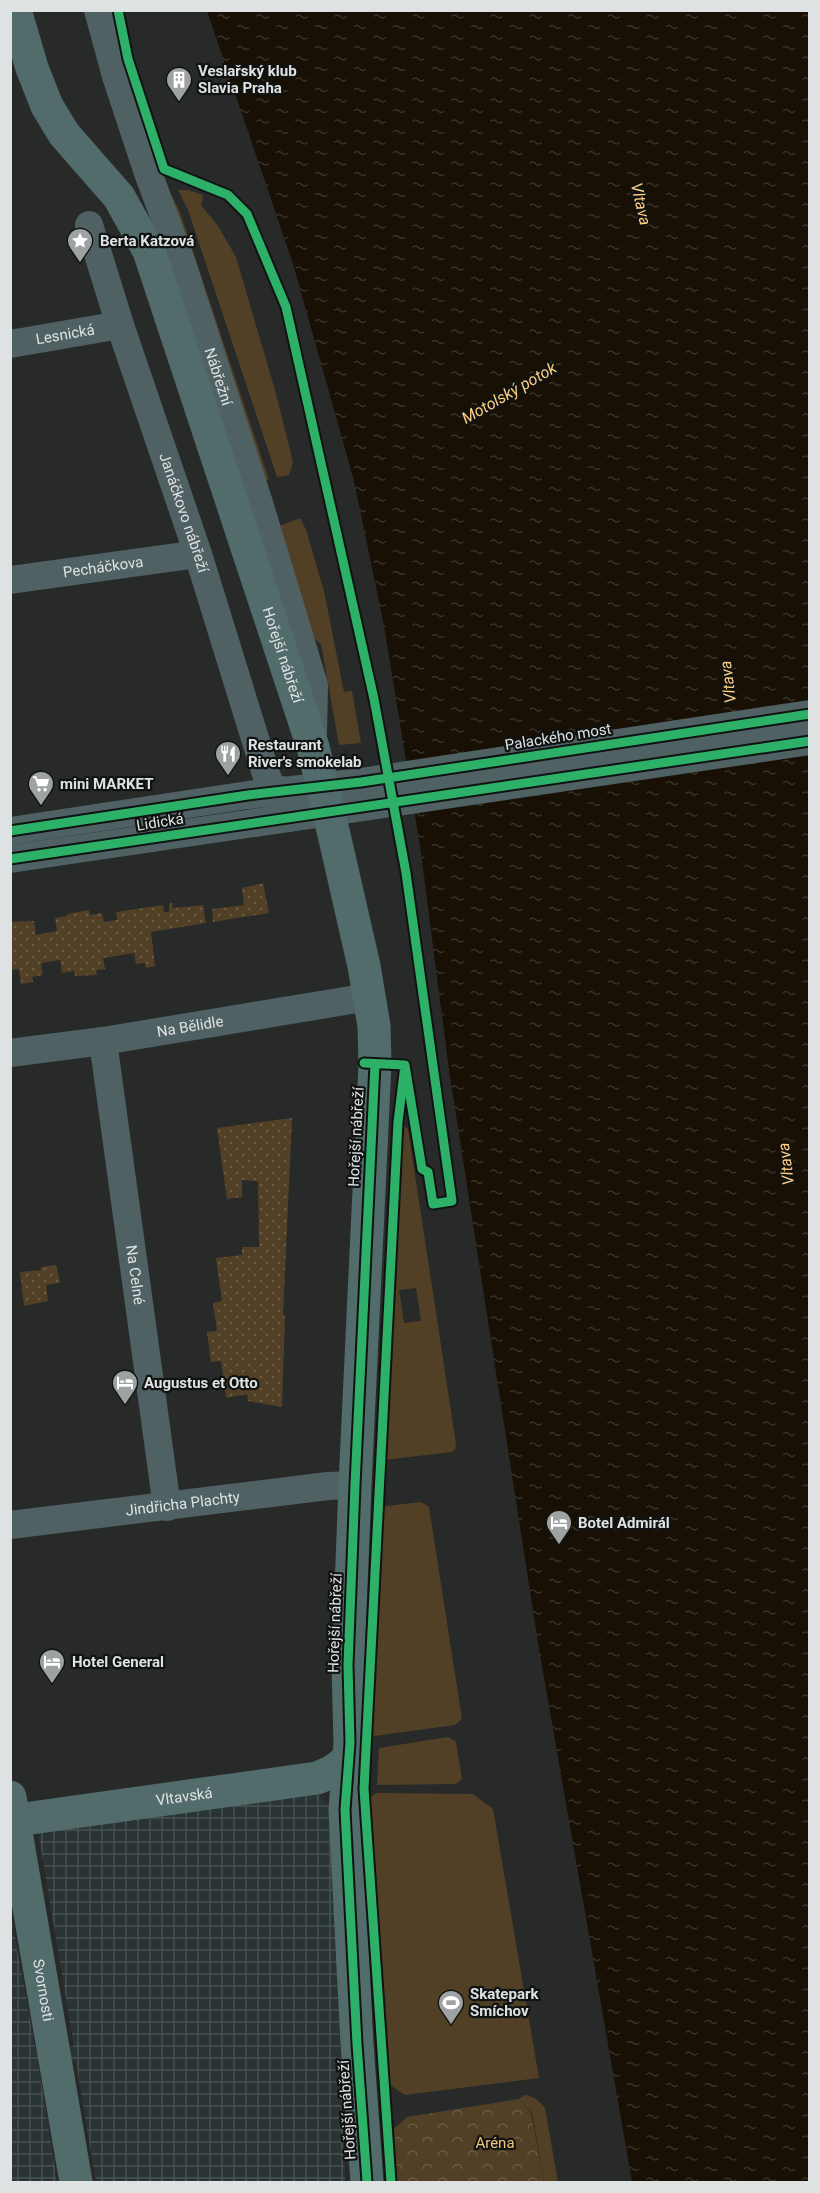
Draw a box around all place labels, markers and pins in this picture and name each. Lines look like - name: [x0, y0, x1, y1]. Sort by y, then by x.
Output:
- place label: Veslařský klub Slavia Praha: [198, 62, 297, 97]
- building icon: Veslařský klub Slavia Praha: [164, 65, 194, 103]
- place icon: Berta Katzová: [65, 226, 95, 264]
- place label: Berta Katzová: [100, 232, 194, 250]
- place label: Restaurant River's smokelab: [248, 736, 362, 771]
- restaurant icon: Restaurant River's smokelab: [213, 739, 243, 777]
- supermarket icon: mini MARKET: [26, 769, 56, 807]
- place label: mini MARKET: [60, 775, 153, 793]
- hotel icon: Augustus et Otto: [110, 1368, 140, 1406]
- place label: Augustus et Otto: [144, 1374, 258, 1392]
- hotel icon: Botel Admirál: [544, 1508, 574, 1546]
- place label: Botel Admirál: [578, 1514, 670, 1532]
- hotel icon: Hotel General: [37, 1647, 67, 1685]
- place label: Hotel General: [72, 1653, 164, 1671]
- place label: Skatepark Smíchov: [470, 1985, 539, 2020]
- sports icon: Skatepark Smíchov: [436, 1988, 466, 2026]

